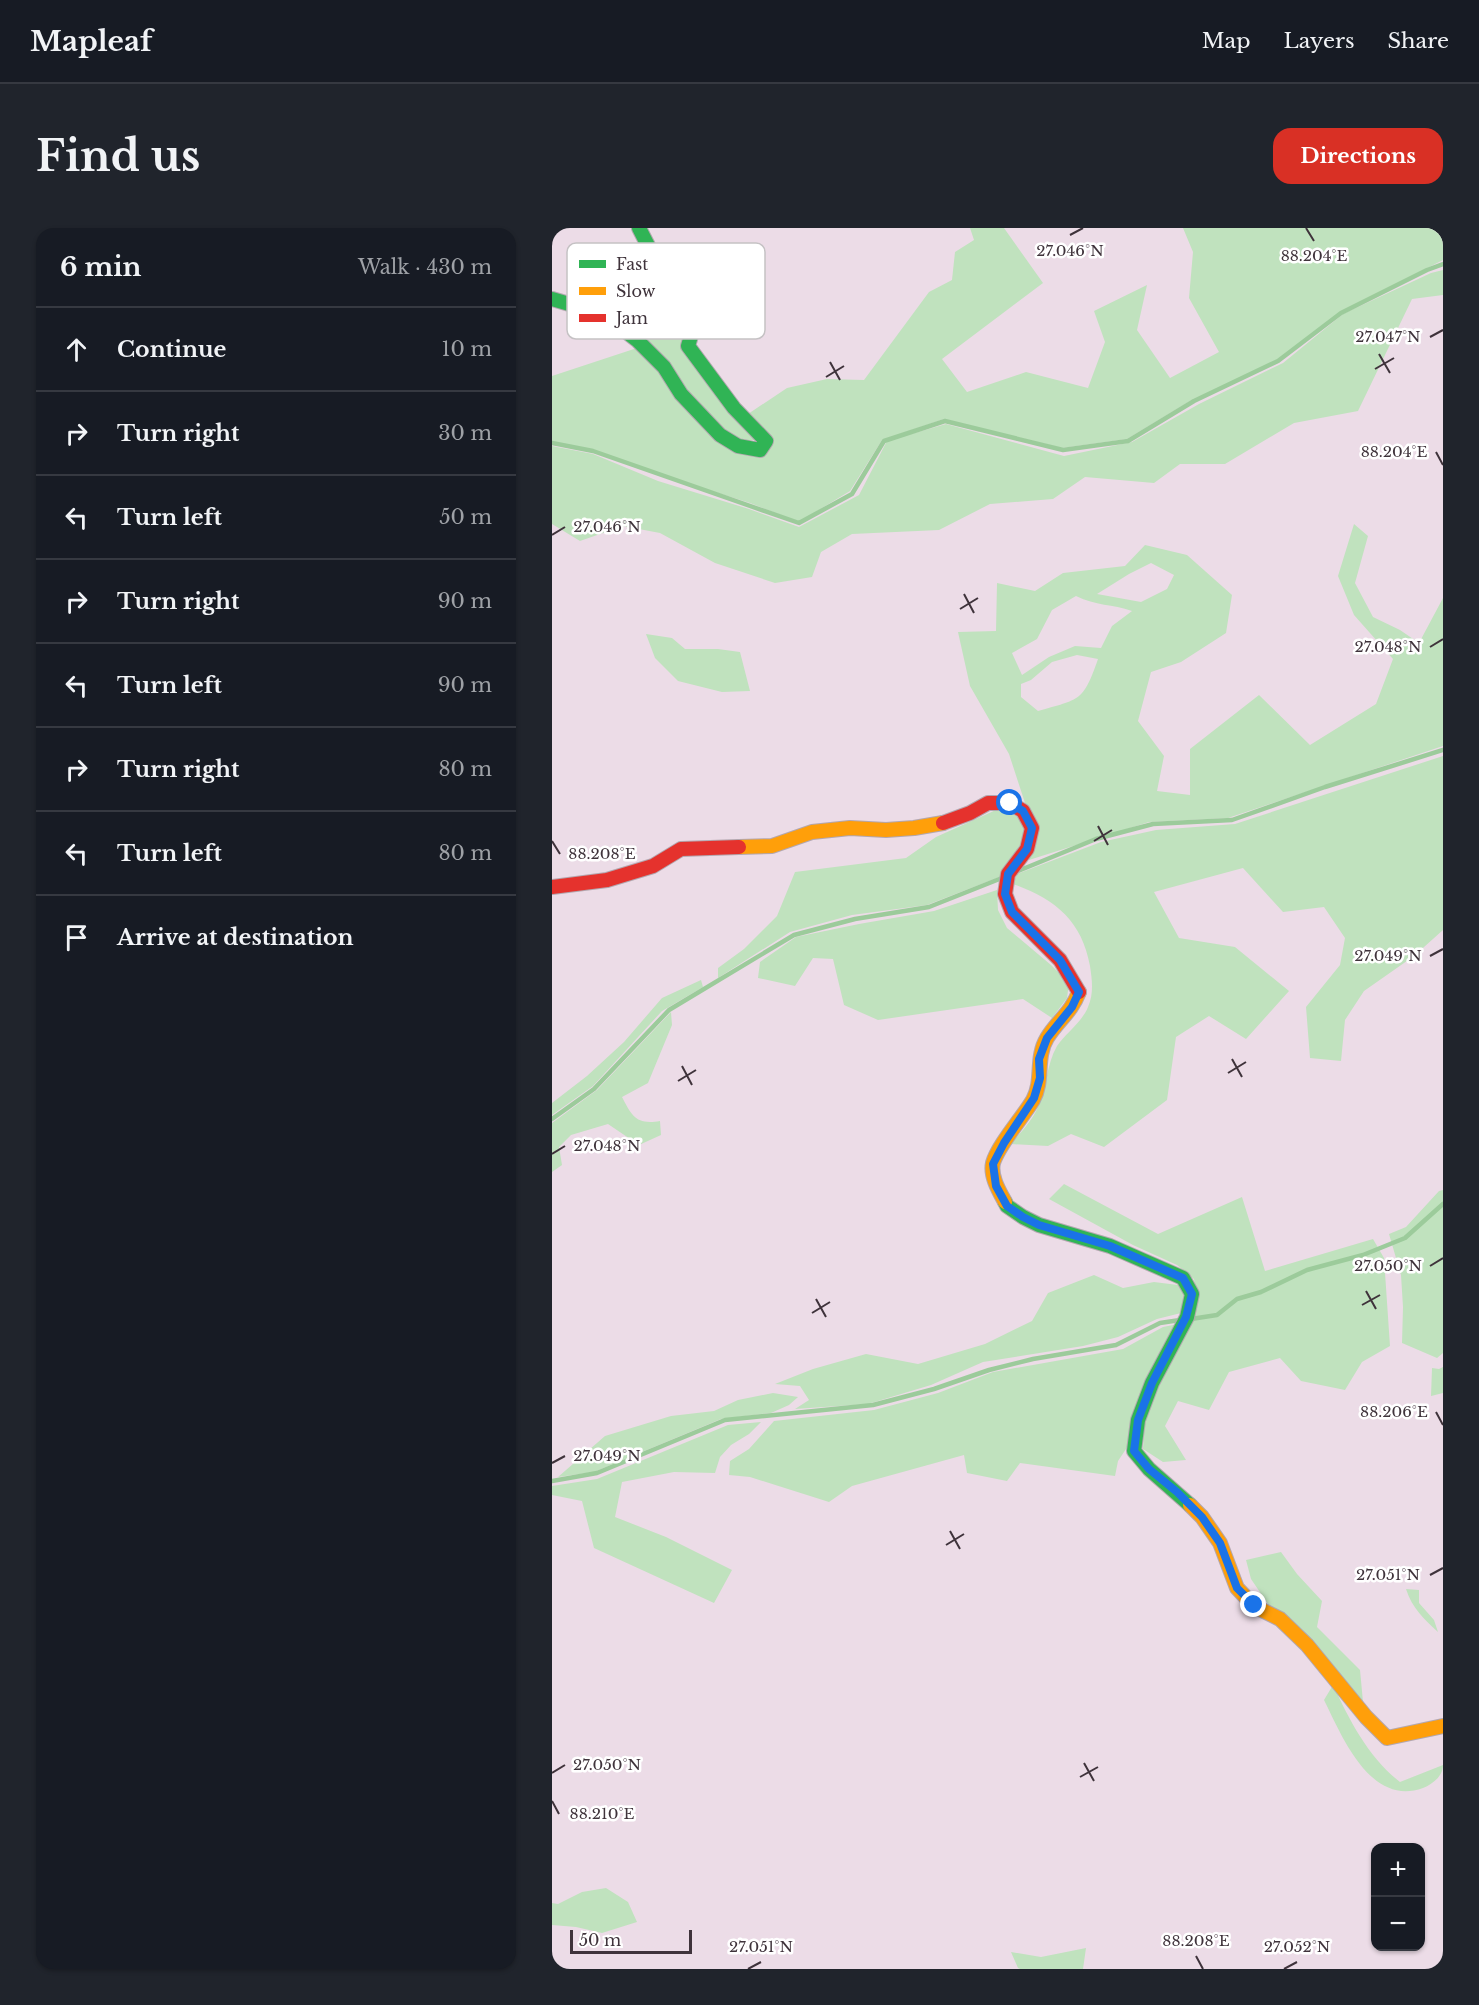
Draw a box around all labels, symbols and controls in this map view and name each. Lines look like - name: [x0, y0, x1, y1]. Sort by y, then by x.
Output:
- text: Mapleaf: [30, 24, 152, 59]
- text: Map: [1202, 28, 1251, 54]
- text: Layers: [1284, 28, 1355, 54]
- text: Share: [1388, 28, 1449, 54]
- button: Directions: [1273, 128, 1443, 184]
- text: Find us: [36, 130, 200, 182]
- text: 27.046°N: [1036, 241, 1104, 260]
- legend: [567, 243, 765, 339]
- text: 88.204°E: [1281, 246, 1347, 265]
- text: 6 min: [60, 251, 141, 283]
- text: Fast: [616, 254, 648, 274]
- text: Walk · 430 m: [358, 255, 492, 279]
- text: Slow: [616, 281, 656, 301]
- text: Jam: [614, 308, 648, 328]
- text: 27.047°N: [1355, 327, 1421, 346]
- icon: ahead: [60, 333, 93, 366]
- text: Continue: [117, 336, 226, 363]
- text: 10 m: [442, 337, 492, 361]
- icon: right: [60, 417, 93, 450]
- text: Turn right: [117, 420, 239, 447]
- text: 30 m: [438, 421, 492, 445]
- text: 88.204°E: [1361, 442, 1427, 461]
- icon: left: [60, 501, 93, 534]
- text: Turn left: [117, 504, 222, 531]
- text: 50 m: [439, 505, 492, 529]
- text: 27.046°N: [573, 517, 641, 536]
- icon: right: [60, 585, 93, 618]
- text: Turn right: [117, 588, 239, 615]
- text: 90 m: [438, 589, 492, 613]
- text: 27.048°N: [1355, 637, 1421, 656]
- icon: left: [60, 669, 93, 702]
- text: Turn left: [117, 672, 222, 699]
- text: 90 m: [438, 673, 492, 697]
- icon: right: [60, 753, 93, 786]
- text: Turn right: [117, 756, 239, 783]
- text: 80 m: [438, 757, 492, 781]
- route start: [996, 789, 1022, 815]
- icon: left: [60, 837, 93, 870]
- text: Turn left: [117, 840, 222, 867]
- text: 80 m: [438, 841, 492, 865]
- text: 88.208°E: [568, 844, 636, 863]
- icon: arrive: [60, 921, 93, 954]
- text: Arrive at destination: [117, 924, 354, 951]
- text: 27.049°N: [1354, 946, 1422, 965]
- text: 27.048°N: [574, 1136, 640, 1155]
- text: 27.050°N: [1354, 1256, 1422, 1275]
- text: 88.206°E: [1360, 1402, 1428, 1421]
- text: 27.049°N: [573, 1446, 641, 1465]
- text: 27.051°N: [1356, 1565, 1420, 1584]
- route end: [1240, 1591, 1266, 1617]
- text: 27.050°N: [573, 1755, 641, 1774]
- text: 88.210°E: [570, 1804, 635, 1823]
- map controls: [1371, 1843, 1425, 1951]
- button: +: [1371, 1843, 1425, 1897]
- button: −: [1371, 1897, 1425, 1951]
- scale bar: [570, 1927, 692, 1954]
- text: 50 m: [579, 1930, 621, 1950]
- text: 88.208°E: [1162, 1931, 1230, 1950]
- text: 27.051°N: [729, 1937, 793, 1956]
- text: 27.052°N: [1264, 1937, 1330, 1956]

